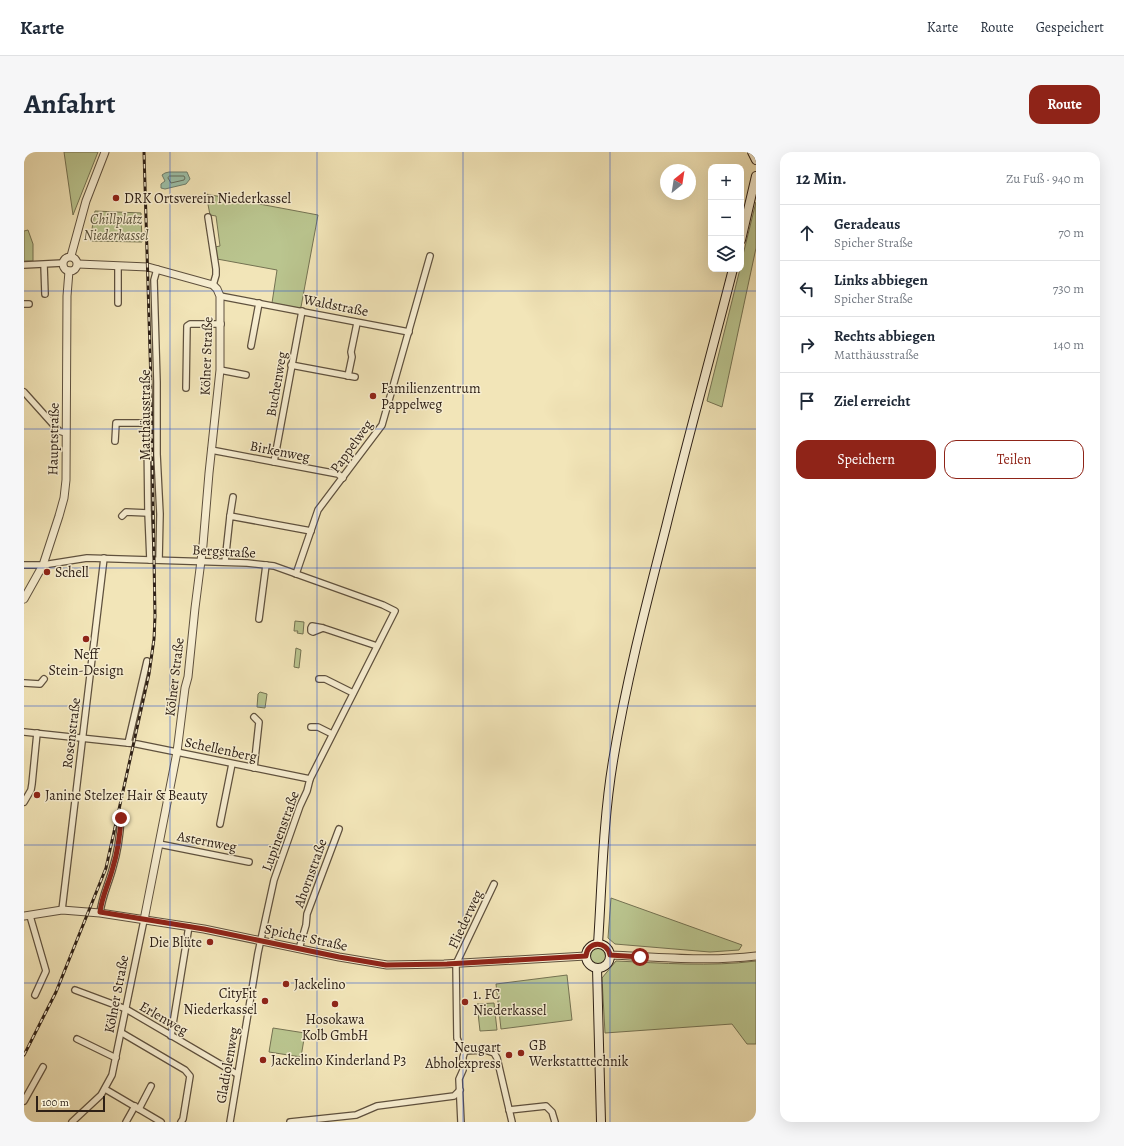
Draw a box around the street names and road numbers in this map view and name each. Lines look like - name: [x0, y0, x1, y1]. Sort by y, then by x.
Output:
- street label: Waldstraße: [301, 290, 370, 321]
- street label: Kölner Straße: [196, 316, 217, 396]
- street label: Buchenweg: [261, 350, 292, 418]
- street label: Matthäusstraße: [136, 369, 155, 461]
- street label: Hauptstraße: [43, 402, 64, 476]
- street label: Pappelweg: [326, 416, 377, 477]
- street label: Birkenweg: [248, 436, 312, 467]
- street label: Bergstraße: [192, 540, 256, 563]
- street label: Kölner Straße: [160, 637, 189, 718]
- street label: Rosenstraße: [58, 697, 85, 770]
- street label: Schellenberg: [183, 733, 259, 766]
- street label: Lupinenstraße: [257, 788, 304, 874]
- street label: Asternweg: [175, 826, 238, 857]
- street label: Ahornstraße: [289, 836, 332, 911]
- street label: Fliederweg: [444, 887, 487, 952]
- street label: Spicher Straße: [262, 919, 349, 956]
- street label: Kölner Straße: [100, 953, 133, 1035]
- street label: Erlenweg: [136, 997, 191, 1040]
- street label: Gladiolenweg: [211, 1025, 244, 1105]

